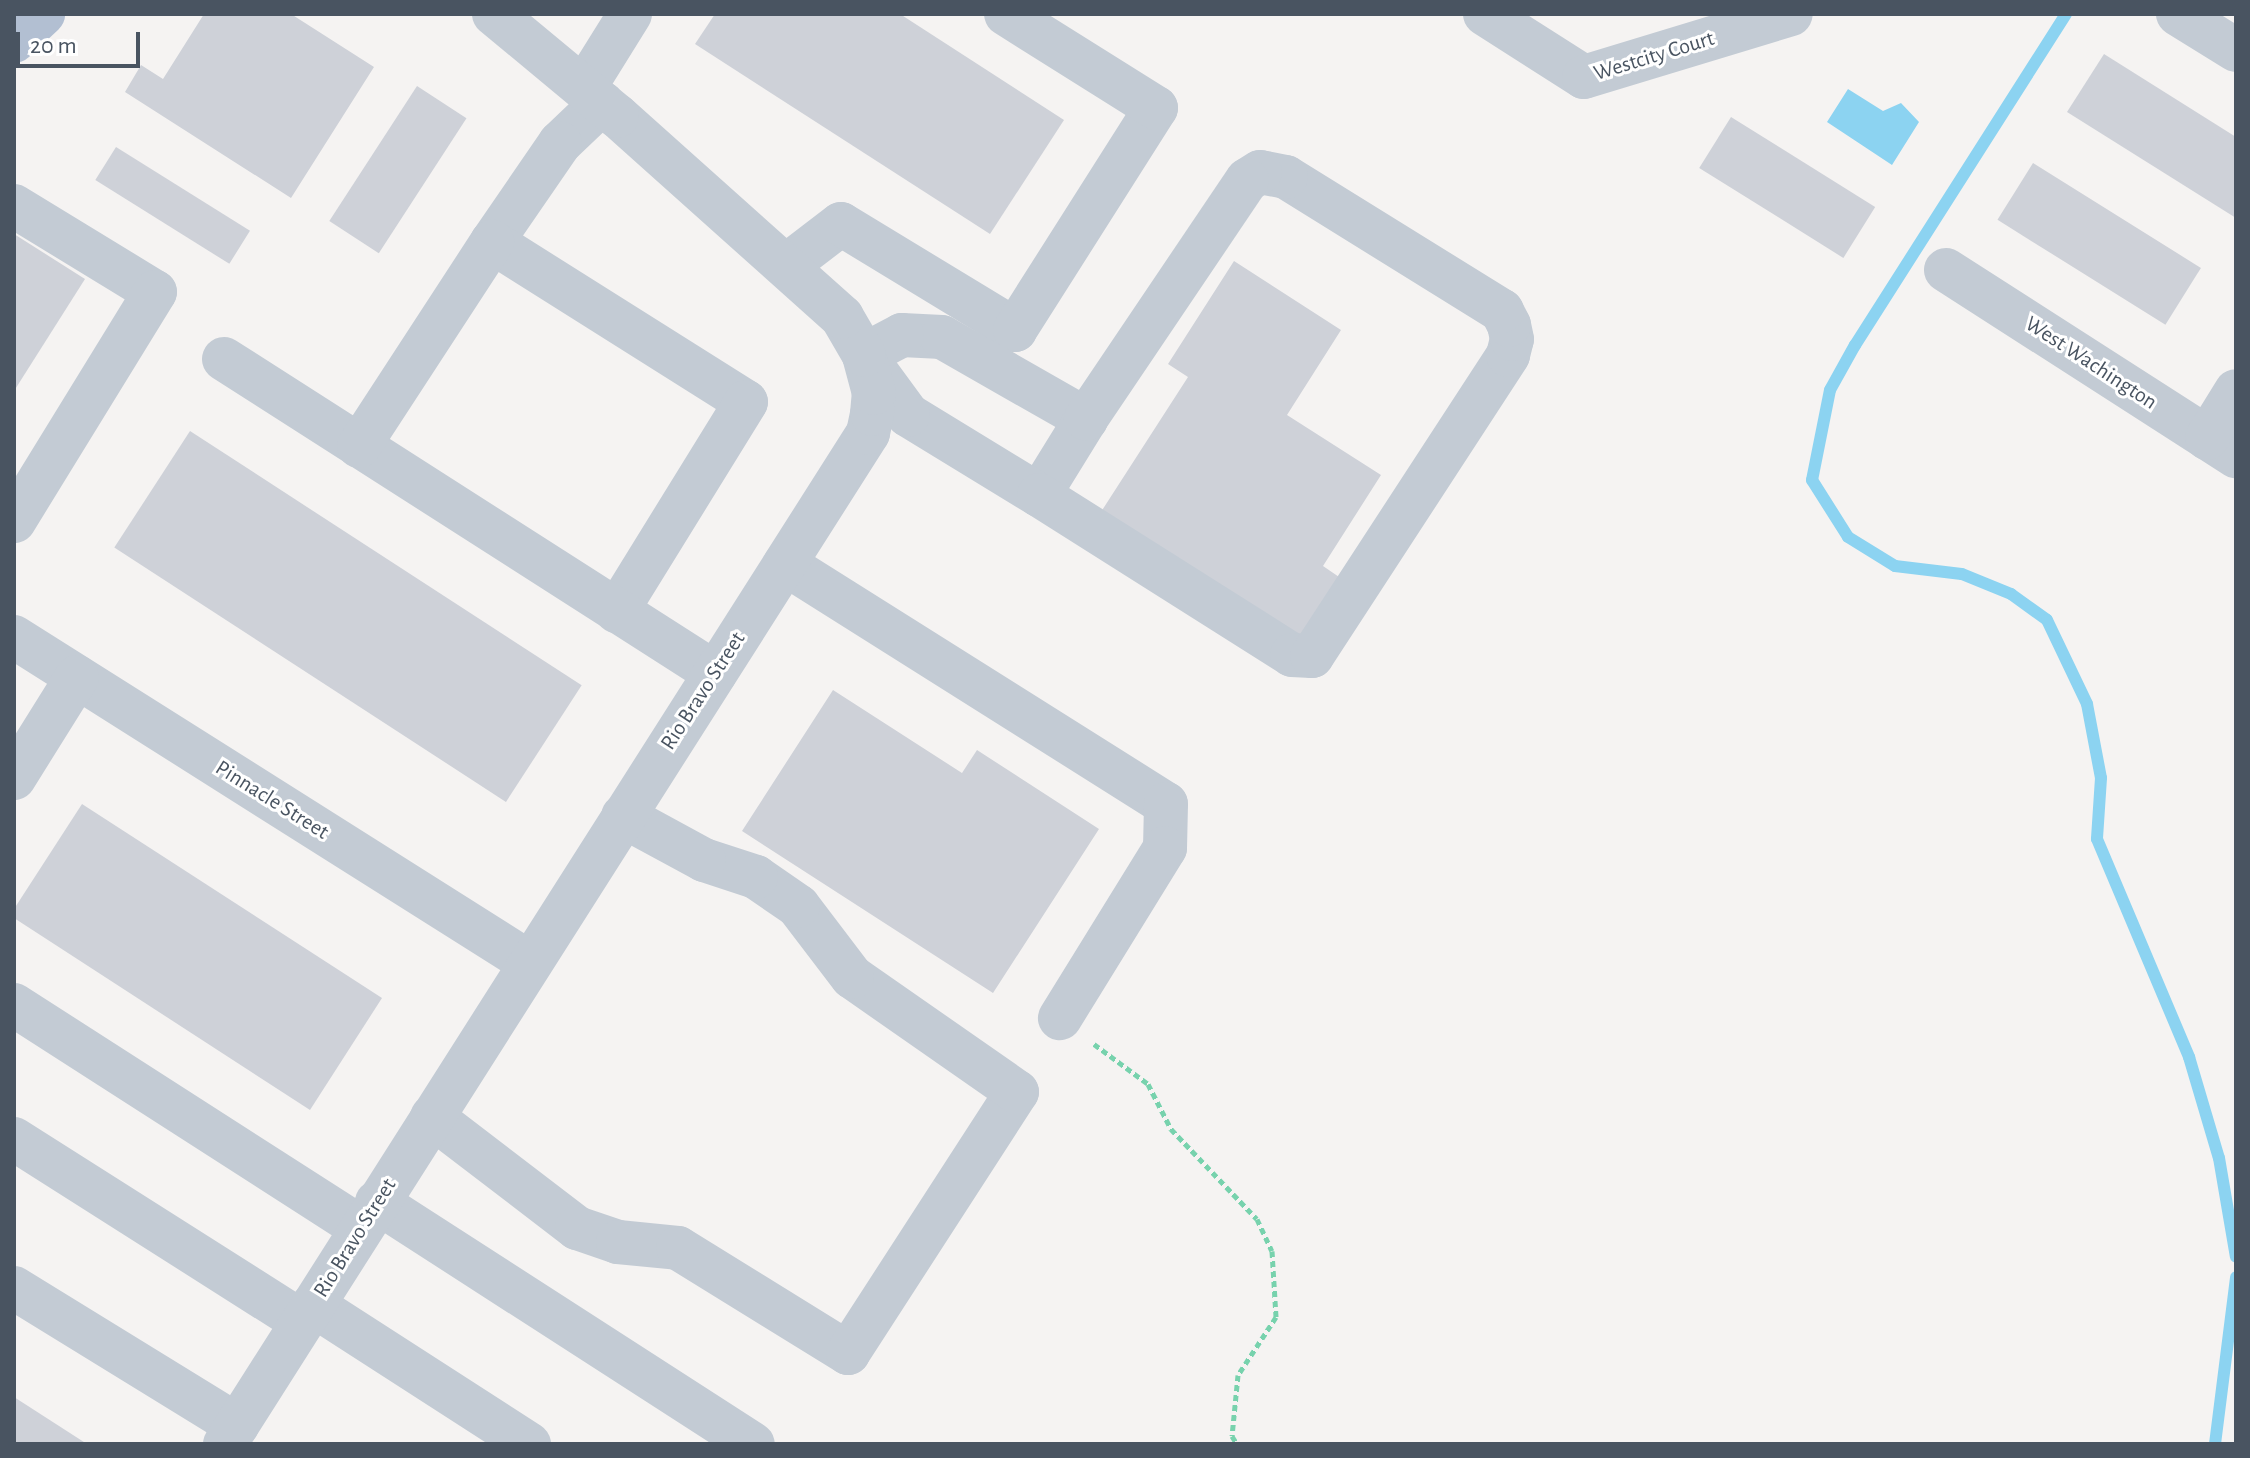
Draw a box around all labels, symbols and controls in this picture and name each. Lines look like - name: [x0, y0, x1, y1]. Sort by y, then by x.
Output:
- scale bar: [20, 16, 144, 66]
- street label: Westcity Court: [1591, 25, 1717, 87]
- text: 20 m: [30, 34, 77, 58]
- street label: West Wachington: [2020, 310, 2162, 416]
- street label: Rio Bravo Street: [655, 627, 751, 755]
- street label: Pinnacle Street: [210, 755, 334, 845]
- street label: Rio Bravo Street: [308, 1174, 402, 1302]

